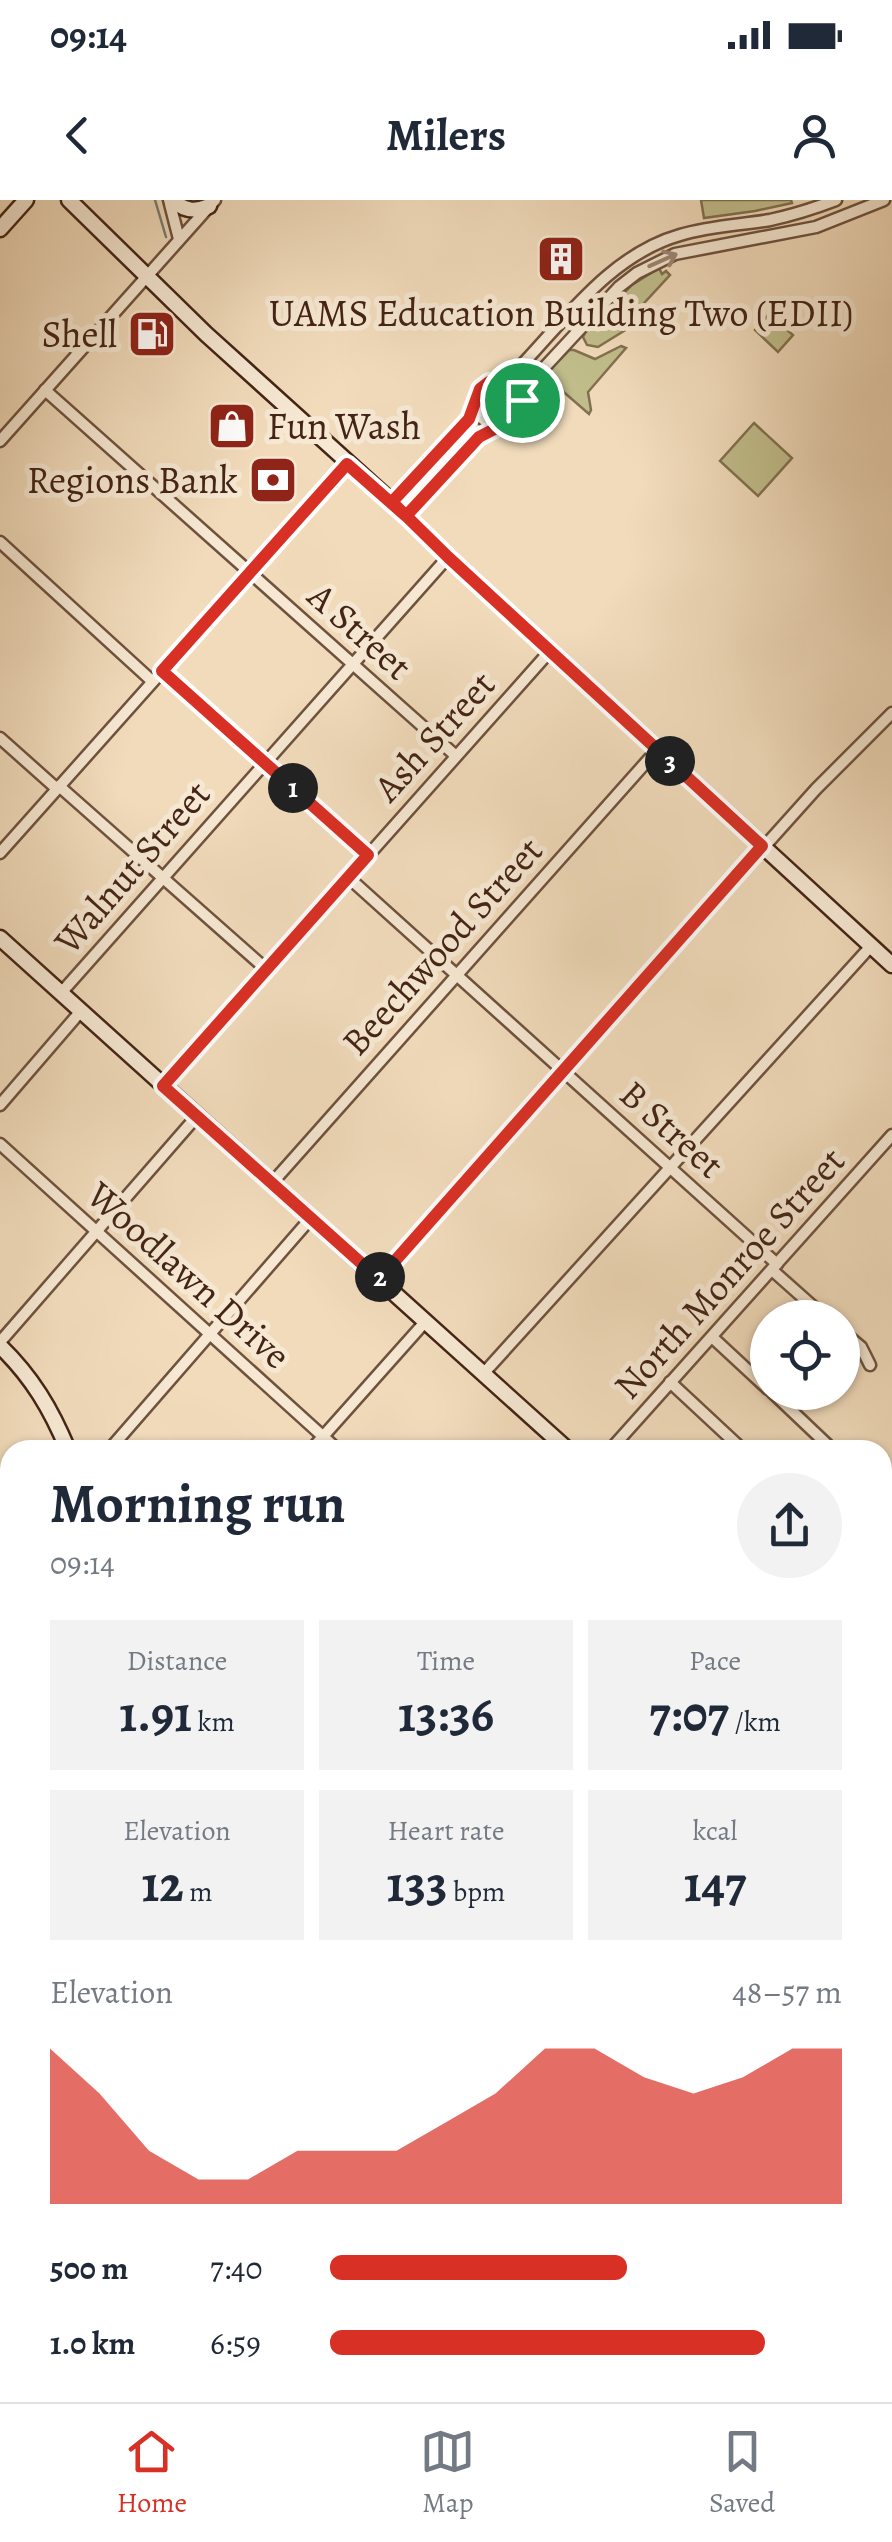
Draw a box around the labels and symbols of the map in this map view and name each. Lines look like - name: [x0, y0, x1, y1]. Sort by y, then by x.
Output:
- building icon: UAMS Education Building Two (EDII): [535, 233, 587, 285]
- one-way arrow: [647, 250, 678, 268]
- place label: UAMS Education Building Two (EDII): [269, 287, 853, 339]
- place label: Shell: [41, 308, 117, 360]
- fuel station icon: Shell: [126, 308, 178, 360]
- pin: [480, 358, 565, 443]
- shop icon: Fun Wash: [206, 400, 258, 452]
- place label: Fun Wash: [267, 400, 421, 452]
- place label: Regions Bank: [27, 454, 238, 506]
- bank icon: Regions Bank: [247, 454, 299, 506]
- street label: A Street: [296, 570, 423, 692]
- street label: Ash Street: [361, 660, 506, 813]
- pin: 3: [645, 736, 695, 786]
- pin: 1: [268, 763, 318, 813]
- street label: Walnut Street: [41, 769, 222, 966]
- street label: Beechwood Street: [330, 826, 554, 1066]
- street label: B Street: [609, 1068, 735, 1190]
- street label: North Monroe Street: [602, 1136, 856, 1410]
- street label: Woodlawn Drive: [75, 1169, 302, 1380]
- pin: 2: [355, 1252, 405, 1302]

